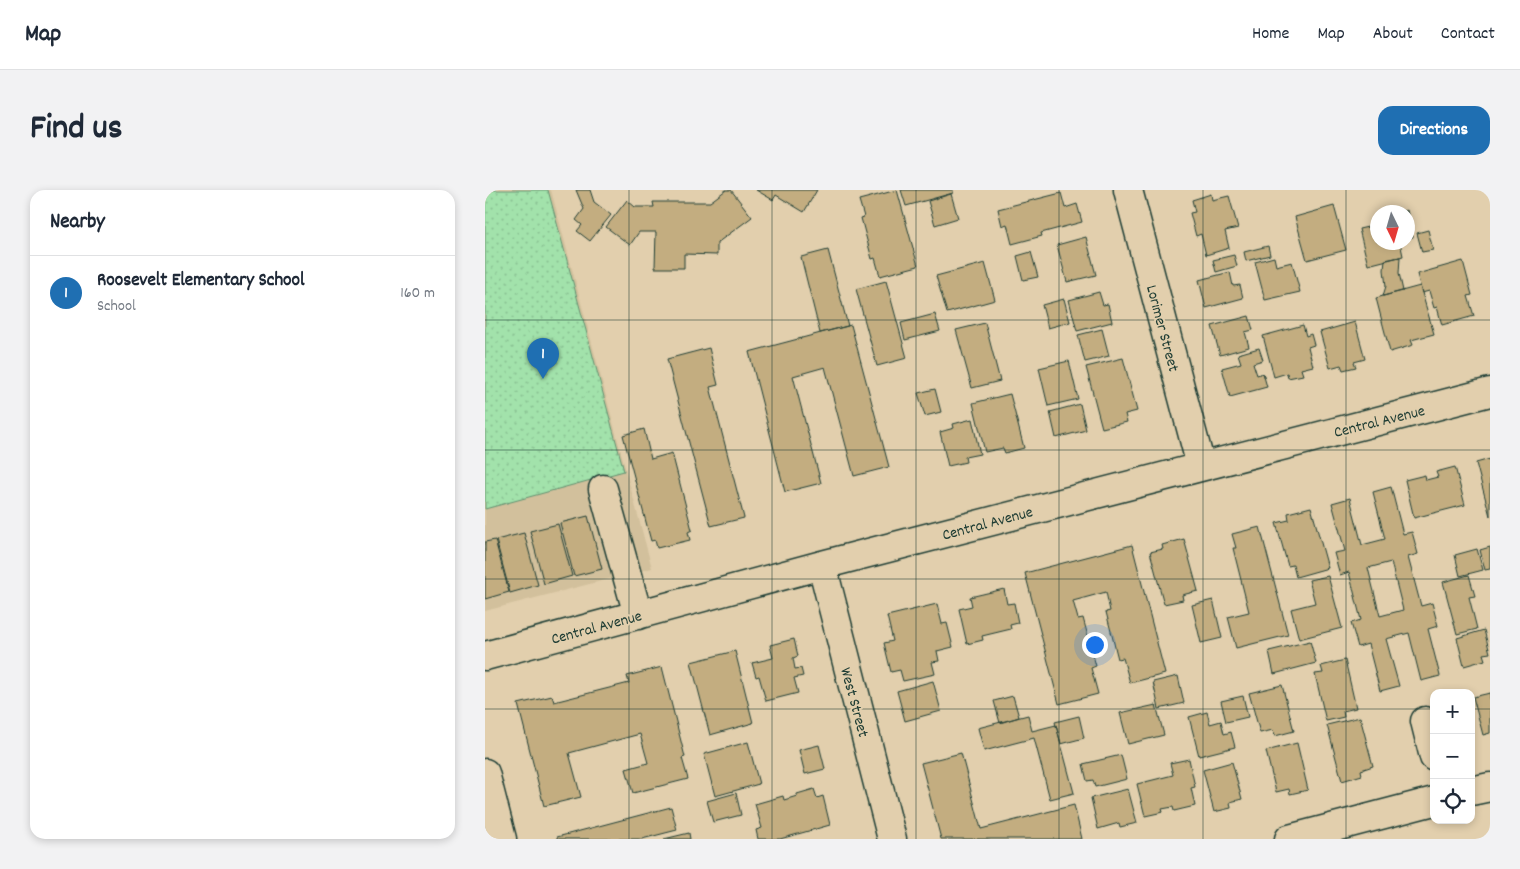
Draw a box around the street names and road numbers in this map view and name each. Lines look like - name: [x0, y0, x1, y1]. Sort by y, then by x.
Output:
- street label: Lorimer Street: [1139, 283, 1184, 375]
- street label: Central Avenue: [1332, 400, 1427, 445]
- street label: Central Avenue: [940, 501, 1036, 548]
- street label: Central Avenue: [549, 605, 645, 652]
- street label: West Street: [833, 665, 874, 740]

